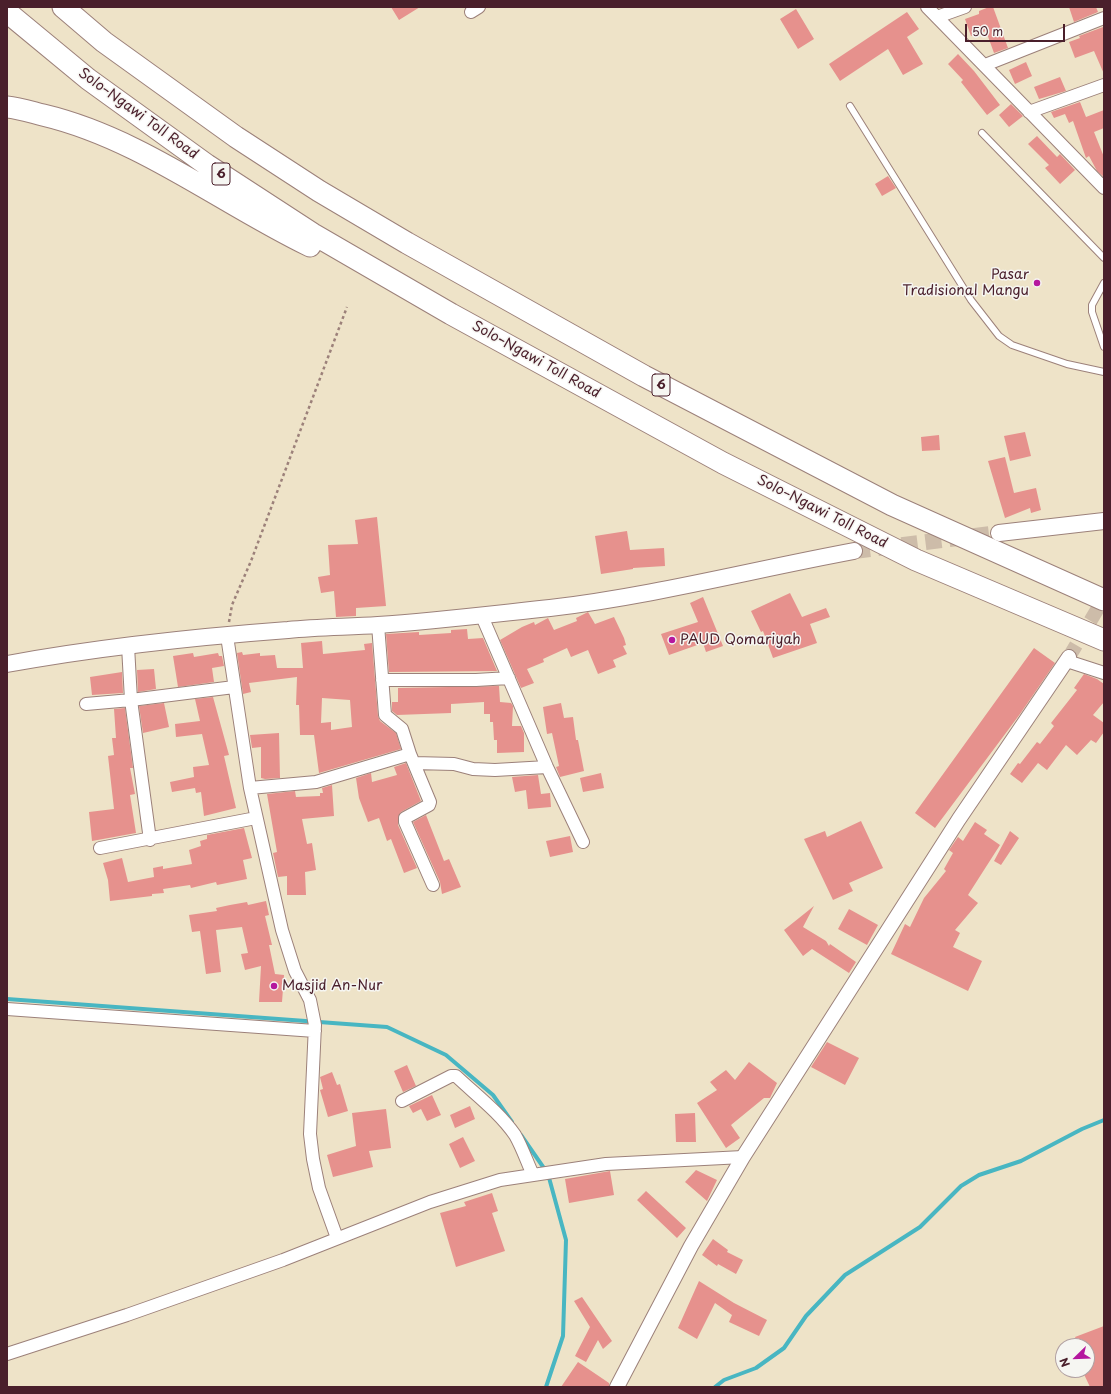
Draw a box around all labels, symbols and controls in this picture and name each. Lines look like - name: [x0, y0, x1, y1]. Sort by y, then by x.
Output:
- scale bar: [967, 16, 1067, 42]
- text: 50 m: [972, 22, 1003, 40]
- street label: Solo–Ngawi Toll Road: [75, 65, 201, 163]
- road number: 6: [212, 163, 230, 185]
- place label: Pasar Tradisional Mangu: [902, 267, 1029, 300]
- marker: Pasar Tradisional Mangu: [1032, 278, 1042, 288]
- street label: Solo–Ngawi Toll Road: [469, 318, 603, 402]
- road number: 6: [652, 374, 670, 396]
- street label: Solo–Ngawi Toll Road: [754, 472, 890, 552]
- place label: PAUD Qomariyah: [680, 632, 801, 648]
- marker: PAUD Qomariyah: [667, 635, 677, 645]
- place label: Masjid An-Nur: [282, 978, 382, 994]
- marker: Masjid An-Nur: [269, 981, 279, 991]
- north arrow: [1055, 1338, 1095, 1378]
- text: N: [1055, 1355, 1074, 1370]

